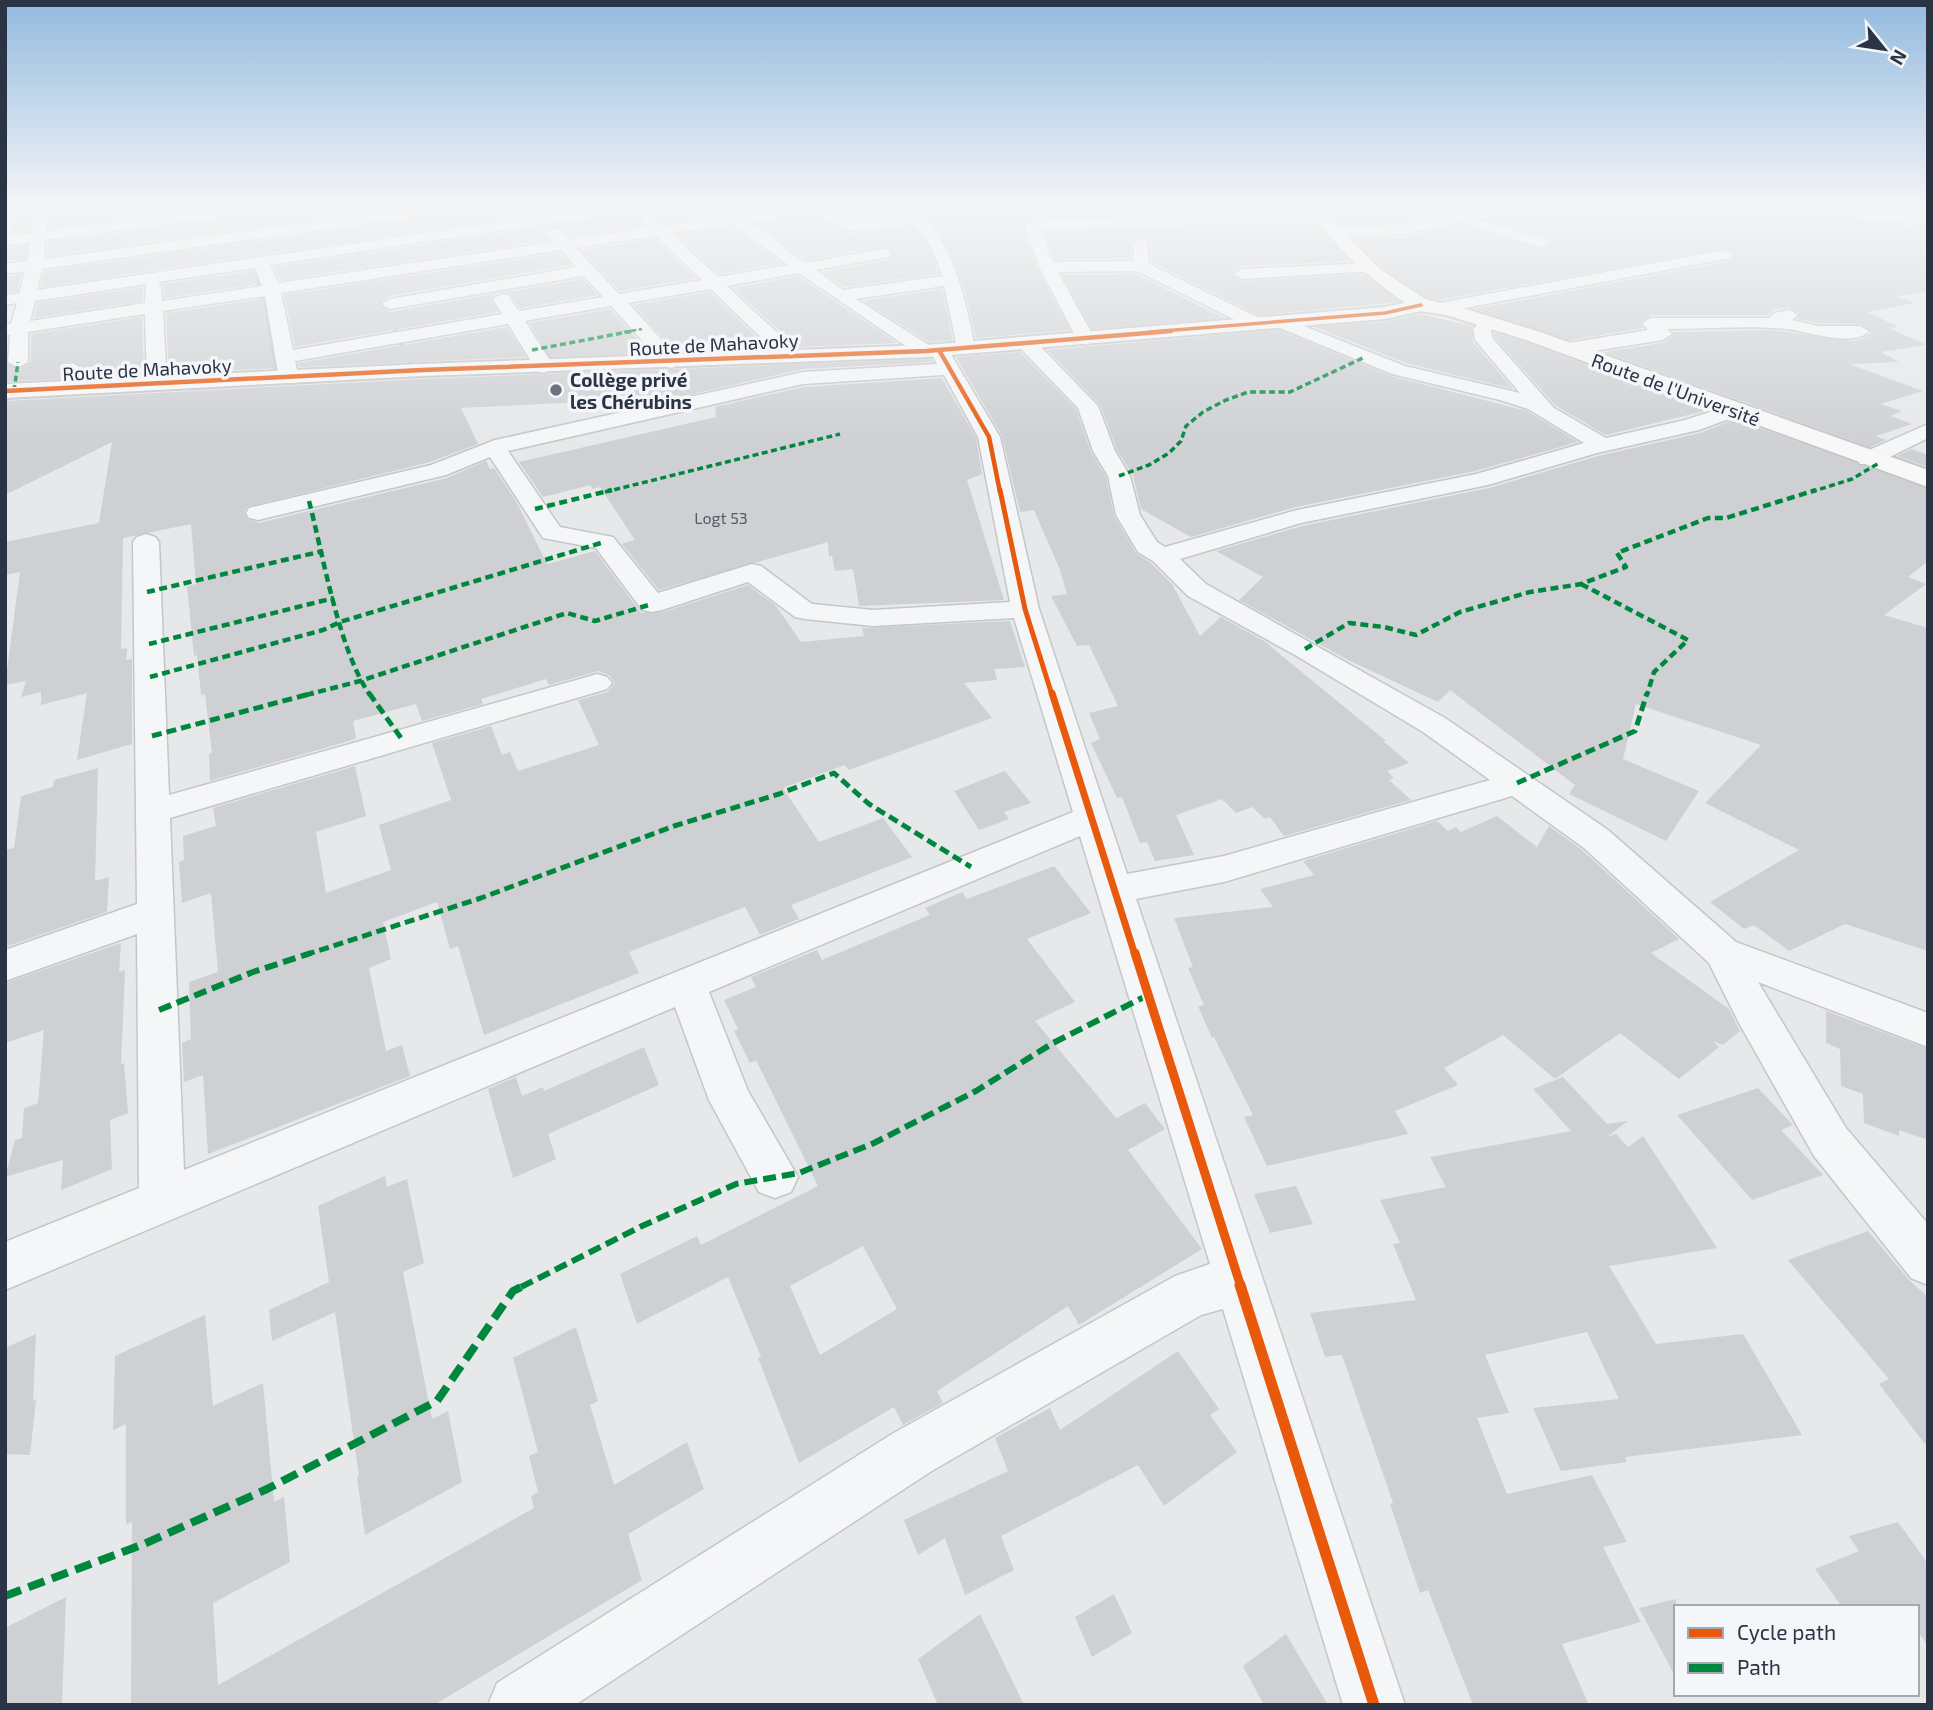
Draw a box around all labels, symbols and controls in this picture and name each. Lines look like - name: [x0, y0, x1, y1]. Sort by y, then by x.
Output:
- north arrow: [1849, 14, 1919, 84]
- text: N: [1886, 46, 1913, 69]
- street label: Route de Mahavoky: [629, 328, 799, 360]
- street label: Route de l'Université: [1589, 348, 1763, 430]
- street label: Route de Mahavoky: [62, 353, 232, 385]
- place label: Collège privé les Chérubins: [570, 368, 692, 413]
- marker: Collège privé les Chérubins: [548, 382, 564, 398]
- house number: Logt 53: [694, 508, 748, 527]
- legend: [1674, 1605, 1919, 1696]
- text: Cycle path: [1737, 1619, 1836, 1644]
- text: Path: [1737, 1654, 1781, 1679]

